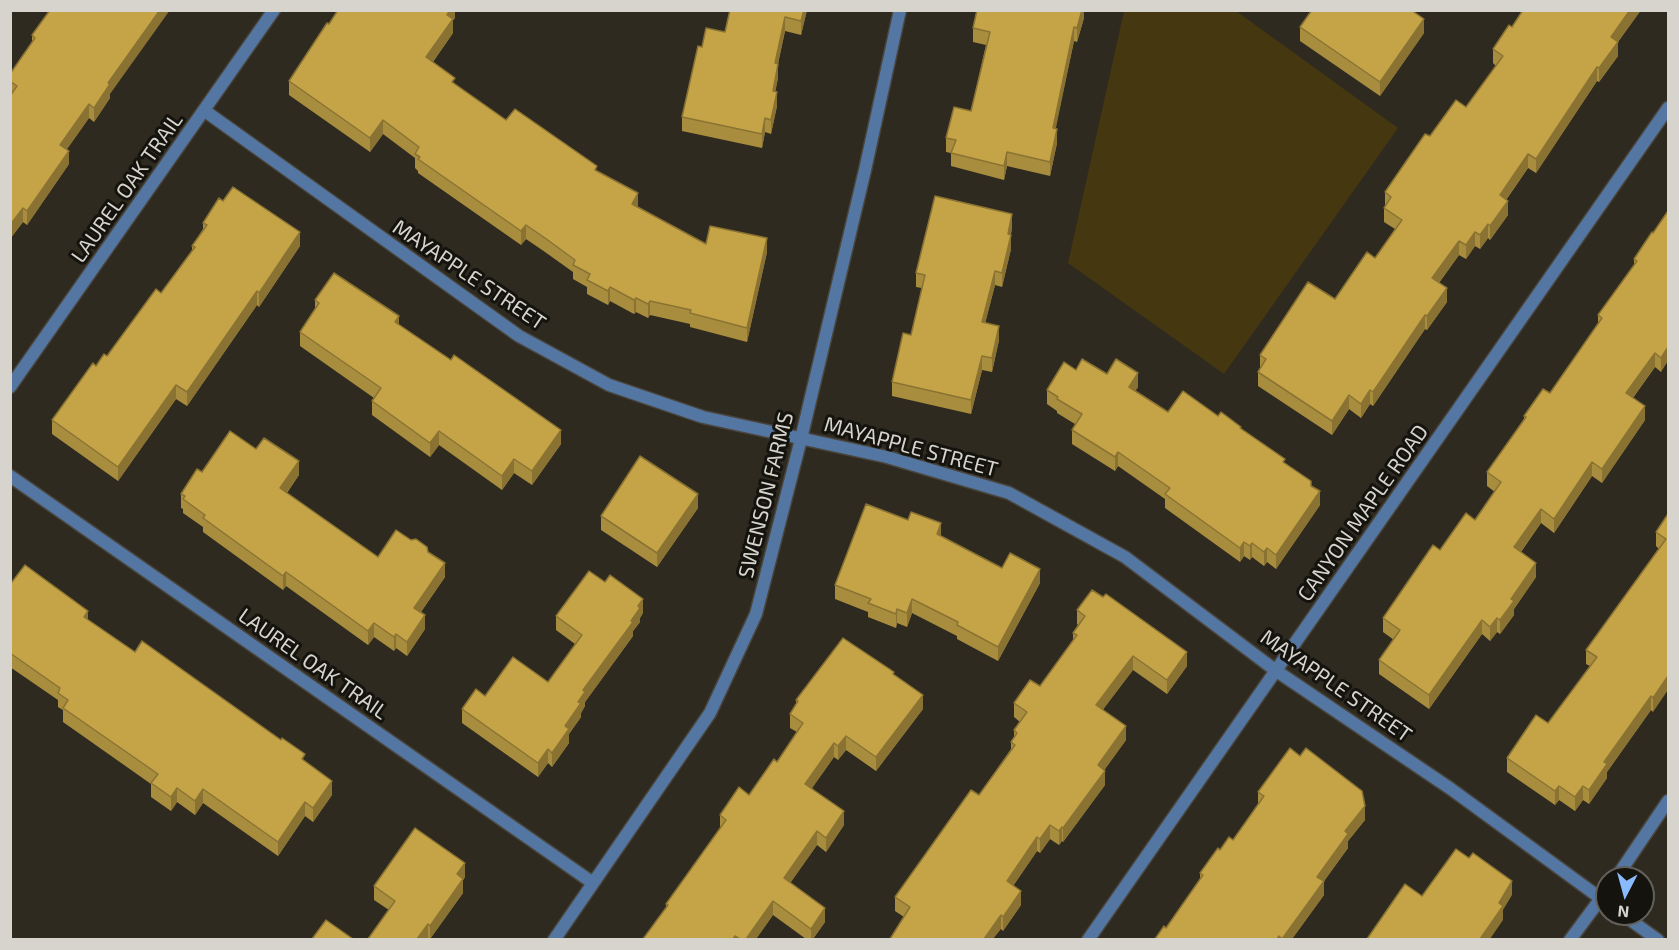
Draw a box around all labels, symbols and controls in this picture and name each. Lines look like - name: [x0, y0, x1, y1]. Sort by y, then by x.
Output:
- street label: LAUREL OAK TRAIL: [66, 108, 188, 268]
- street label: MAYAPPLE STREET: [388, 215, 550, 335]
- street label: SWENSON FARMS: [733, 409, 799, 581]
- street label: MAYAPPLE STREET: [821, 412, 1001, 482]
- street label: CANYON MAPLE ROAD: [1292, 420, 1434, 606]
- street label: LAUREL OAK TRAIL: [233, 603, 393, 725]
- street label: MAYAPPLE STREET: [1255, 624, 1417, 748]
- north arrow: [1595, 866, 1655, 926]
- text: N: [1617, 902, 1630, 922]

